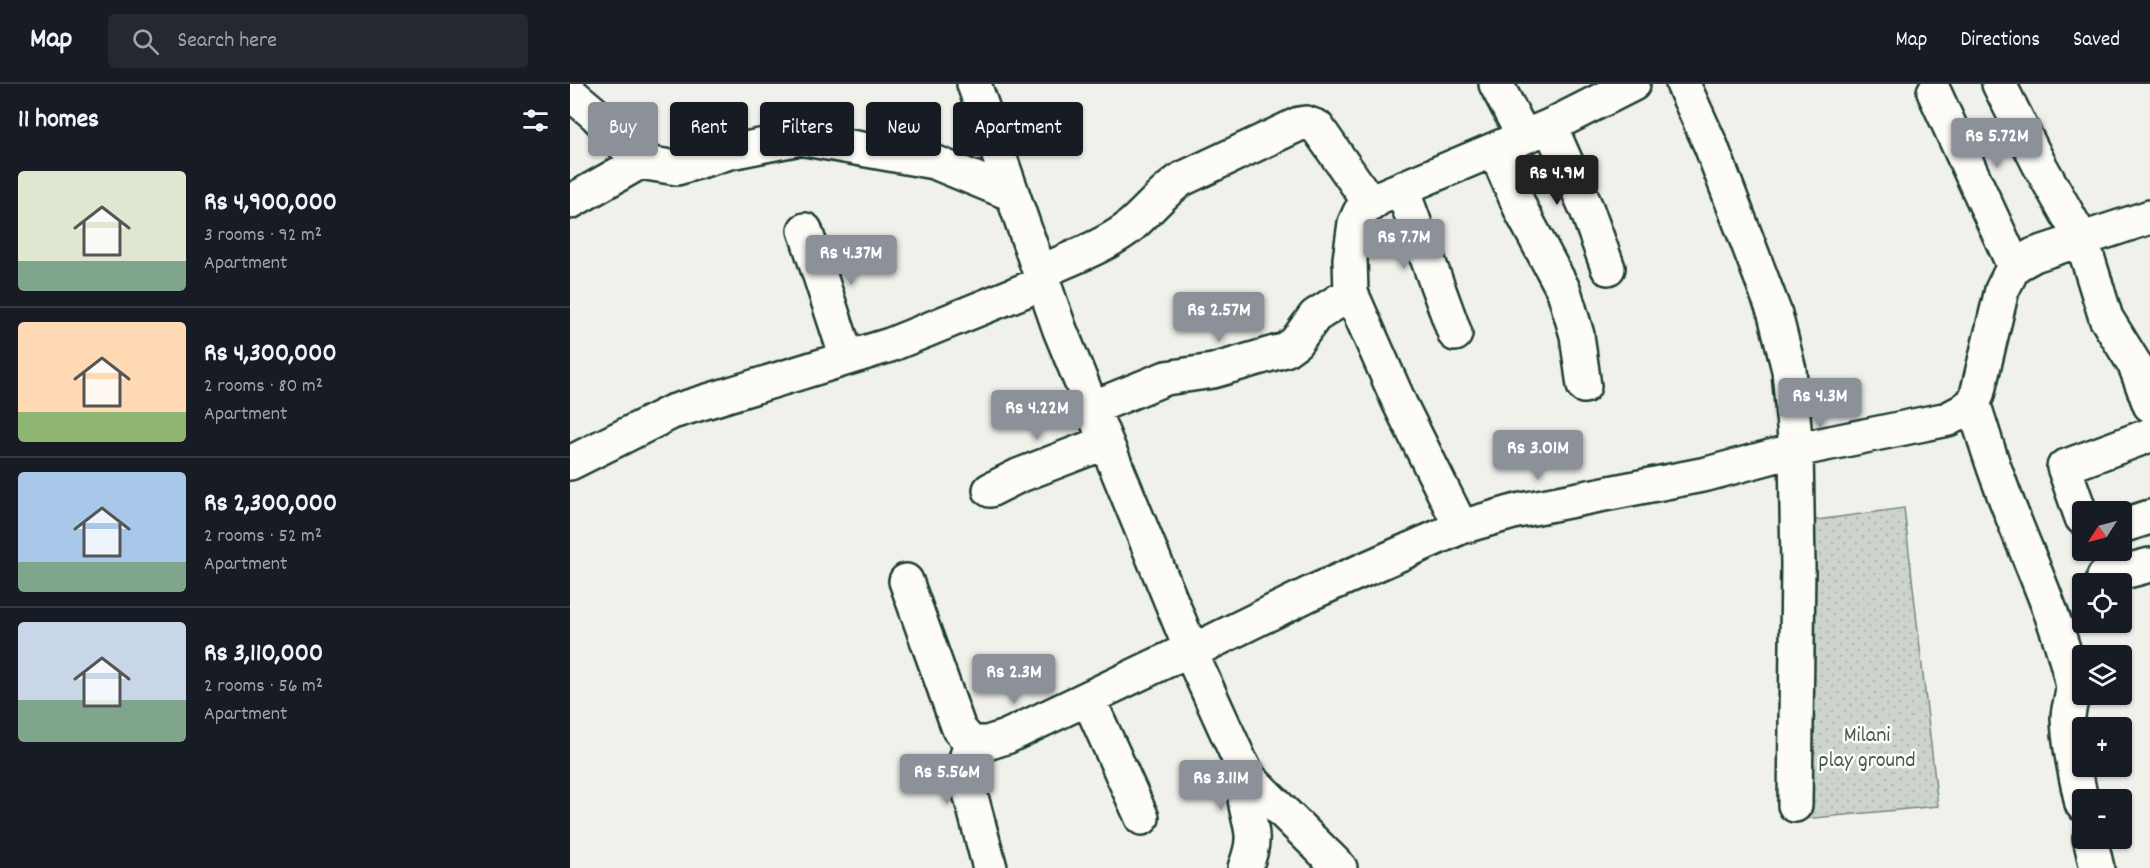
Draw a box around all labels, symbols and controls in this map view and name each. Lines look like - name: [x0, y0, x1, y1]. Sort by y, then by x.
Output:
- search box: [108, 14, 528, 68]
- text: Map: [30, 21, 72, 61]
- icon: search: [129, 25, 162, 58]
- text: Search here: [177, 26, 277, 57]
- text: Map: [1896, 26, 1927, 56]
- text: Directions: [1960, 26, 2040, 56]
- text: Saved: [2073, 26, 2120, 56]
- text: 11 homes: [18, 102, 99, 139]
- chip: Buy: [588, 102, 658, 156]
- chip: Rent: [670, 102, 748, 156]
- chip: Filters: [760, 102, 854, 156]
- chip: New: [866, 102, 941, 156]
- chip: Apartment: [953, 102, 1083, 156]
- icon: filters: [519, 104, 552, 137]
- pin: Rs 5.72M: [1935, 118, 2059, 169]
- text: Rs 5.72M: [1965, 123, 2029, 151]
- pin: Rs 4.9M: [1502, 155, 1612, 206]
- text: Rs 4.9M: [1529, 160, 1585, 188]
- text: Rs 4,900,000: [204, 185, 337, 222]
- icon: home: [66, 195, 138, 267]
- pin: Rs 7.7M: [1349, 219, 1459, 270]
- text: 3 rooms · 92 m²: [204, 222, 322, 250]
- text: Rs 7.7M: [1377, 224, 1431, 252]
- pin: Rs 4.37M: [789, 235, 913, 286]
- text: Rs 4.37M: [820, 240, 882, 268]
- text: Apartment: [204, 250, 287, 278]
- pin: Rs 2.57M: [1157, 292, 1281, 343]
- text: Rs 2.57M: [1187, 297, 1251, 325]
- text: Rs 4,300,000: [204, 336, 337, 373]
- icon: home: [66, 346, 138, 418]
- text: 2 rooms · 80 m²: [204, 373, 323, 401]
- pin: Rs 4.3M: [1765, 378, 1875, 429]
- text: Rs 4.3M: [1793, 383, 1847, 411]
- pin: Rs 4.22M: [975, 390, 1099, 441]
- text: Rs 4.22M: [1005, 395, 1069, 423]
- text: Apartment: [204, 401, 287, 429]
- pin: Rs 3.01M: [1476, 430, 1600, 481]
- text: Rs 3.01M: [1507, 435, 1569, 463]
- text: Rs 2,300,000: [204, 486, 337, 523]
- icon: home: [66, 496, 138, 568]
- north arrow: [2072, 501, 2132, 561]
- map controls: [2072, 501, 2132, 849]
- text: 2 rooms · 52 m²: [204, 523, 322, 551]
- text: Apartment: [204, 551, 287, 579]
- button: locate: [2072, 573, 2132, 633]
- text: Rs 3,110,000: [204, 636, 323, 673]
- button: layers: [2072, 645, 2132, 705]
- icon: home: [66, 646, 138, 718]
- pin: Rs 2.3M: [959, 654, 1069, 705]
- text: Rs 2.3M: [986, 659, 1042, 687]
- text: 2 rooms · 56 m²: [204, 673, 323, 701]
- text: Apartment: [204, 701, 287, 729]
- button: +: [2072, 717, 2132, 777]
- park label: Milani play ground: [1818, 721, 1916, 777]
- pin: Rs 5.56M: [885, 754, 1009, 805]
- text: Rs 5.56M: [914, 759, 980, 787]
- pin: Rs 3.11M: [1159, 760, 1283, 811]
- text: Rs 3.11M: [1193, 765, 1249, 793]
- button: −: [2072, 789, 2132, 849]

